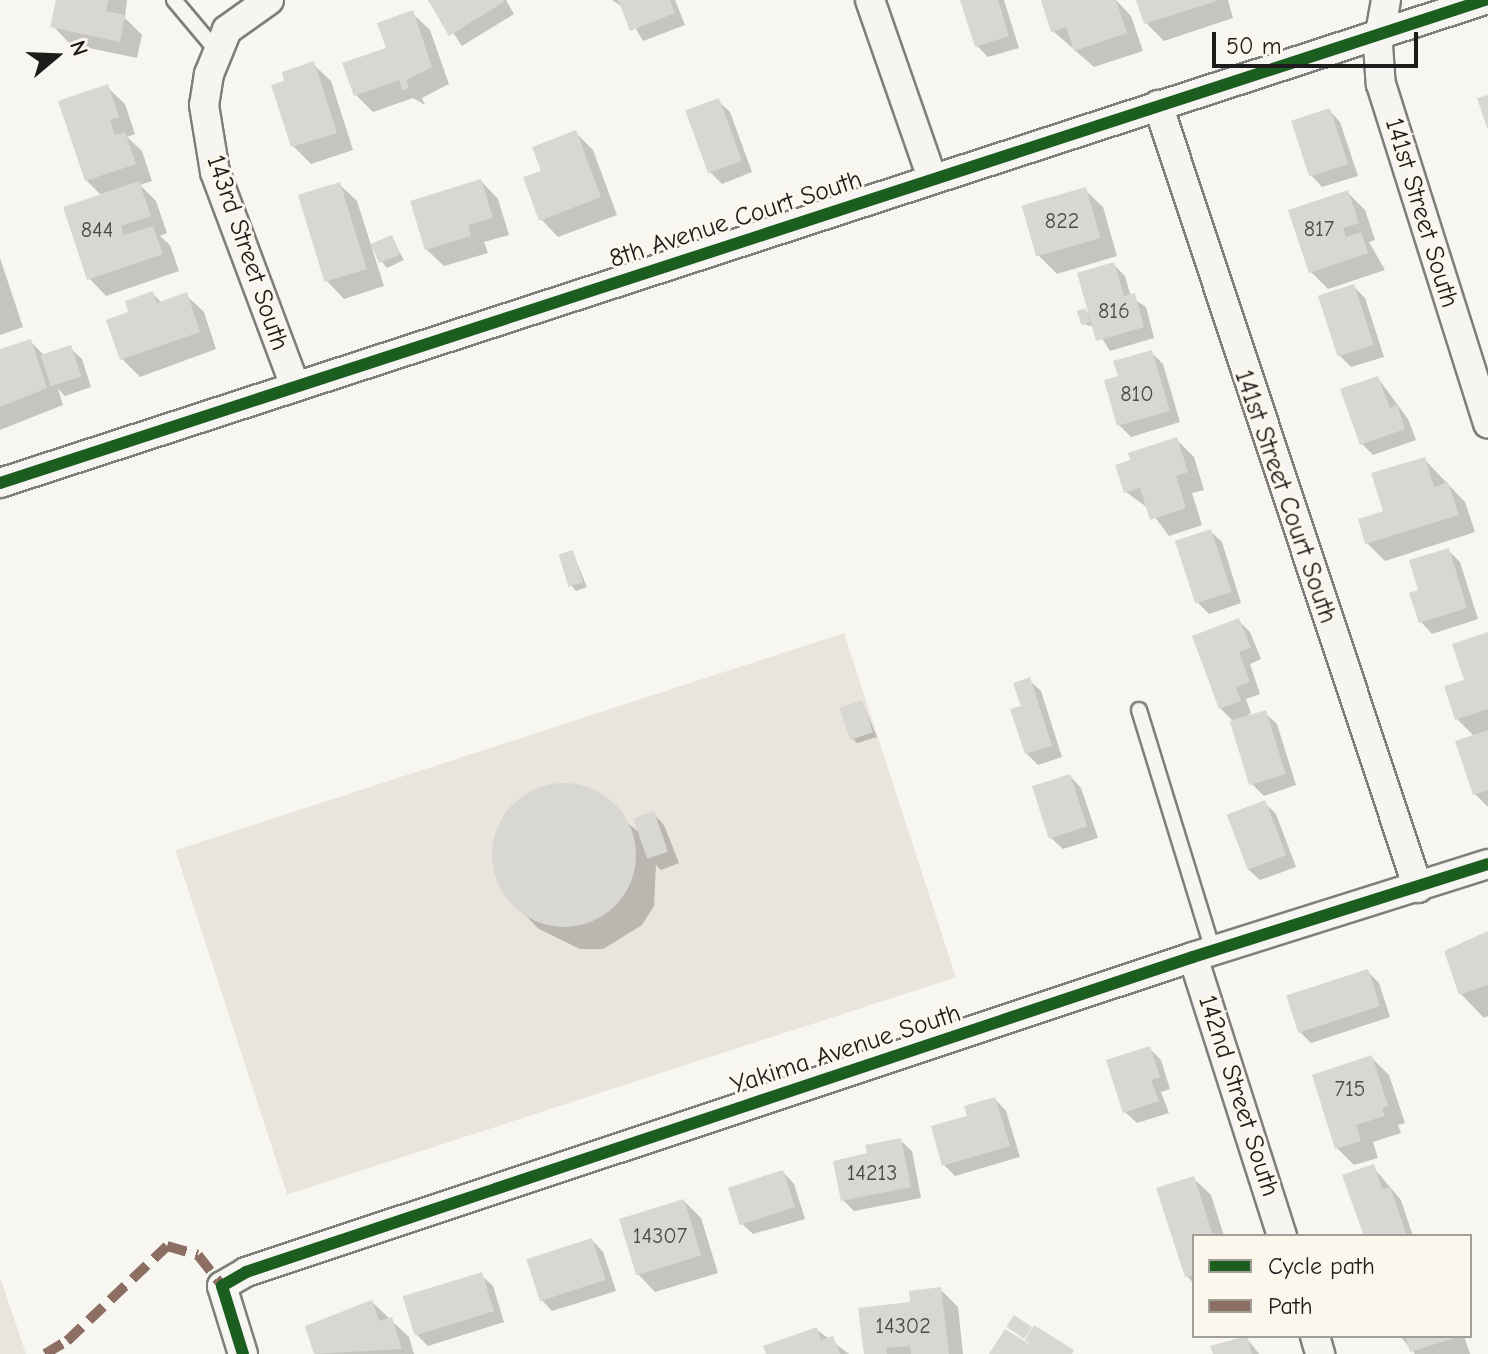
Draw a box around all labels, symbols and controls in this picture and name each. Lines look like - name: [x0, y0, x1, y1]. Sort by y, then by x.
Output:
- north arrow: [16, 16, 96, 96]
- scale bar: [1216, 16, 1422, 66]
- text: 50 m: [1226, 32, 1282, 60]
- text: N: [64, 37, 93, 59]
- street label: 141st Street South: [1377, 114, 1465, 312]
- street label: 143rd Street South: [199, 151, 295, 355]
- street label: 8th Avenue Court South: [606, 164, 866, 276]
- house number: 822: [1045, 209, 1079, 235]
- house number: 817: [1304, 217, 1334, 243]
- house number: 844: [81, 218, 113, 244]
- house number: 816: [1098, 299, 1130, 325]
- street label: 141st Street Court South: [1227, 366, 1343, 628]
- house number: 810: [1120, 382, 1154, 408]
- street label: 142nd Street South: [1191, 991, 1285, 1201]
- street label: Yakima Avenue South: [727, 998, 965, 1102]
- house number: 715: [1334, 1077, 1366, 1103]
- house number: 14213: [847, 1161, 897, 1187]
- house number: 14307: [633, 1224, 687, 1250]
- legend: [1192, 1234, 1472, 1338]
- text: Cycle path: [1268, 1252, 1375, 1280]
- text: Path: [1268, 1292, 1313, 1320]
- house number: 14302: [875, 1314, 931, 1340]

